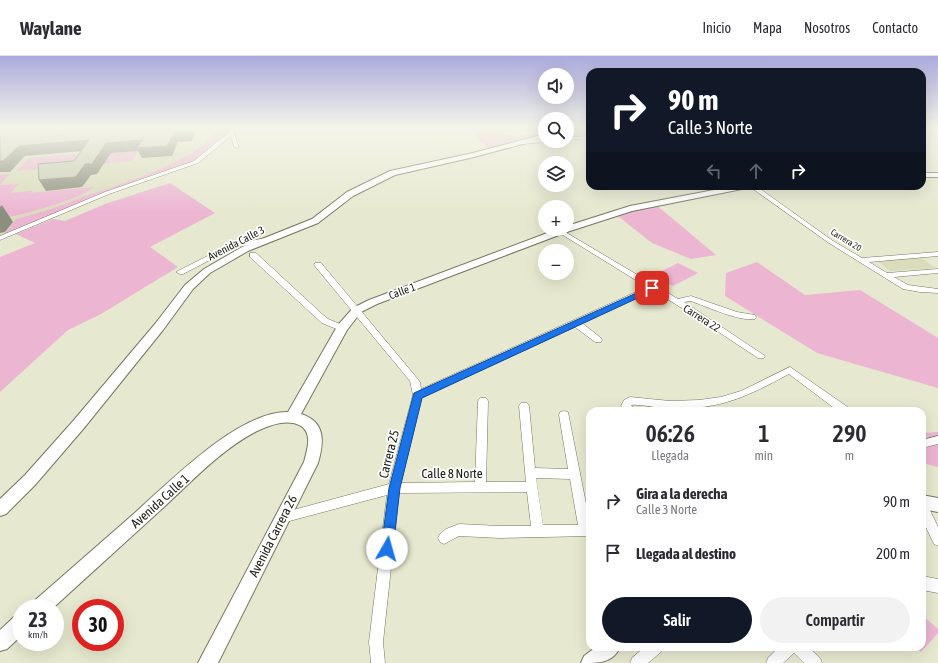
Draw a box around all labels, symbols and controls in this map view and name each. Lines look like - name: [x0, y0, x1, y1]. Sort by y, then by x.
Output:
- text: Waylane: [20, 17, 82, 39]
- text: Inicio: [702, 20, 731, 36]
- text: Mapa: [753, 20, 782, 36]
- text: Nosotros: [804, 20, 850, 36]
- text: Contacto: [872, 20, 918, 36]
- map controls: [538, 68, 574, 280]
- button: sound: [538, 68, 574, 104]
- icon: right: [602, 84, 654, 136]
- text: 90 m: [668, 84, 718, 116]
- button: search: [538, 112, 574, 148]
- text: Calle 3 Norte: [668, 117, 753, 138]
- button: layers: [538, 156, 574, 192]
- icon: left: [703, 160, 725, 182]
- icon: ahead: [745, 160, 767, 182]
- icon: right: [787, 160, 809, 182]
- button: +: [538, 200, 574, 236]
- street label: Avenida Calle 3: [206, 224, 266, 262]
- street label: Carrera 20: [829, 227, 863, 253]
- button: −: [538, 244, 574, 280]
- pin: [635, 271, 669, 305]
- icon: arrive: [641, 277, 663, 299]
- street label: Calle 1: [387, 281, 417, 301]
- street label: Carrera 22: [681, 302, 723, 334]
- text: 06:26: [646, 420, 695, 447]
- text: 1: [758, 420, 769, 447]
- text: 290: [833, 420, 866, 447]
- street label: Carrera 25: [376, 428, 402, 480]
- text: Llegada: [651, 448, 689, 463]
- text: min: [754, 448, 773, 463]
- text: m: [845, 448, 854, 463]
- street label: Calle 8 Norte: [421, 466, 483, 481]
- street label: Avenida Calle 1: [128, 471, 192, 531]
- text: Gira a la derecha: [636, 485, 727, 502]
- icon: right: [602, 490, 624, 512]
- street label: Avenida Carrera 26: [246, 493, 300, 579]
- text: 90 m: [883, 493, 910, 510]
- text: Calle 3 Norte: [636, 502, 697, 517]
- position arrow: [366, 528, 408, 570]
- icon: arrive: [602, 542, 624, 564]
- text: Llegada al destino: [636, 545, 736, 562]
- text: 200 m: [876, 545, 910, 562]
- button: Salir: [602, 597, 752, 643]
- button: Compartir: [760, 597, 910, 643]
- speed limit sign: 30: [72, 599, 124, 651]
- text: 23: [29, 608, 47, 631]
- text: km/h: [28, 629, 48, 640]

